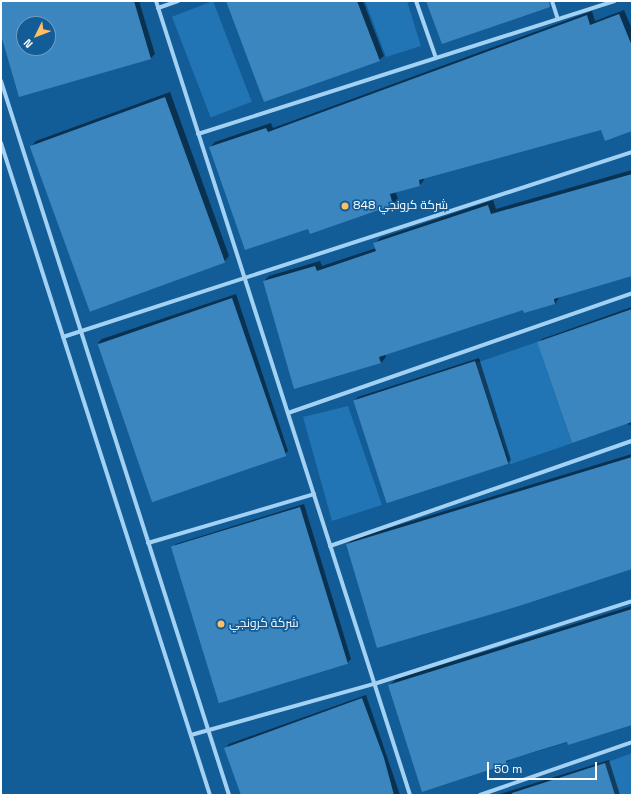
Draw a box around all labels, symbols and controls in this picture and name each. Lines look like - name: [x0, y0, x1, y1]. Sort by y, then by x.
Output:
- north arrow: [16, 16, 56, 56]
- text: N: [20, 36, 36, 51]
- place label: شركة كرونجي 848: [353, 199, 448, 213]
- marker: شركة كرونجي 848: [340, 201, 350, 211]
- place label: شركة كرونجي: [229, 617, 299, 631]
- marker: شركة كرونجي: [216, 619, 226, 629]
- scale bar: [489, 754, 599, 780]
- text: 50 m: [494, 761, 522, 777]

